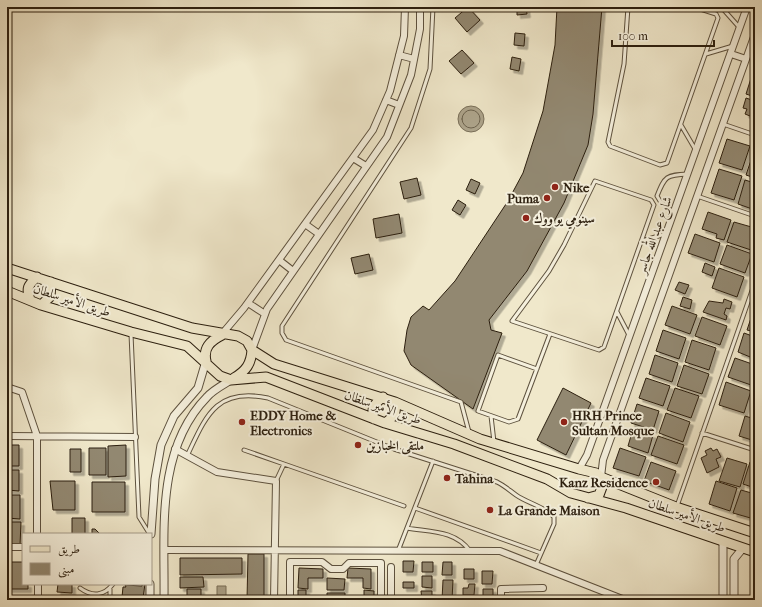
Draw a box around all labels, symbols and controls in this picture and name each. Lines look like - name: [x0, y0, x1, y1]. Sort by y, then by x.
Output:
- scale bar: [612, 22, 714, 48]
- text: 100 m: [618, 29, 648, 43]
- place label: Nike: [563, 180, 590, 195]
- marker: Nike: [550, 182, 560, 192]
- place label: Puma: [507, 191, 540, 206]
- marker: Puma: [542, 193, 552, 203]
- street label: شارع عبد الله جاسر: [630, 193, 679, 279]
- place label: سينومي يو ووك: [534, 211, 595, 230]
- marker: سينومي يو ووك: [521, 213, 531, 223]
- street label: طريق الأمير سلطان: [31, 280, 113, 320]
- street label: طريق الأمير سلطان: [342, 386, 424, 428]
- place label: EDDY Home & Electronics: [250, 408, 337, 438]
- place label: HRH Prince Sultan Mosque: [572, 408, 655, 439]
- marker: EDDY Home & Electronics: [237, 417, 247, 427]
- marker: HRH Prince Sultan Mosque: [559, 417, 569, 427]
- place label: ملتقى الخبازين: [366, 438, 424, 455]
- marker: ملتقى الخبازين: [353, 440, 363, 450]
- place label: Tahina: [454, 471, 494, 486]
- marker: Tahina: [442, 473, 452, 483]
- place label: Kanz Residence: [559, 475, 649, 490]
- marker: Kanz Residence: [651, 477, 661, 487]
- street label: طريق الأمير سلطان: [646, 494, 728, 536]
- place label: La Grande Maison: [498, 503, 600, 518]
- marker: La Grande Maison: [485, 505, 495, 515]
- legend: [22, 533, 152, 585]
- text: طريق: [58, 542, 80, 557]
- text: مبنى: [58, 562, 74, 578]

